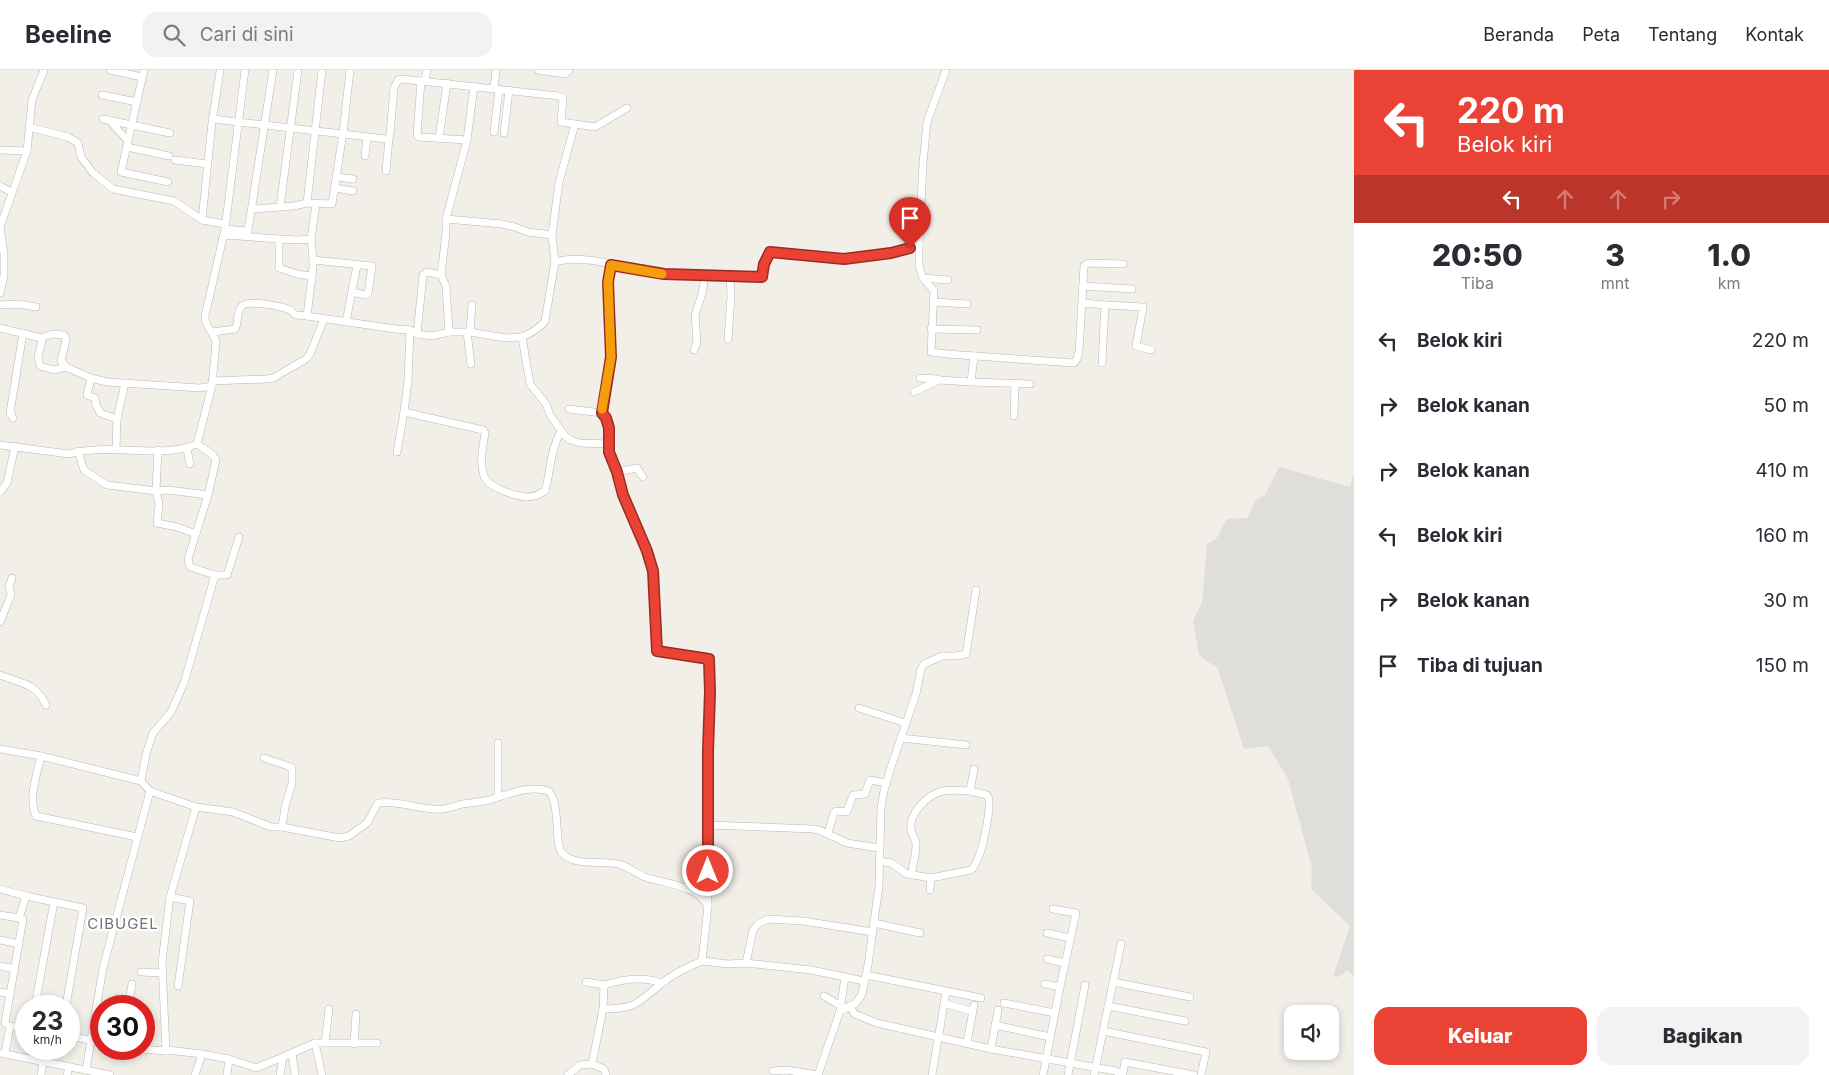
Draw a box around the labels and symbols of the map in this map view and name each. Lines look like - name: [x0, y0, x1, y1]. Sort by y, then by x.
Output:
- pin: [889, 197, 931, 248]
- position arrow: [681, 844, 733, 896]
- district label: CIBUGEL: [87, 914, 159, 933]
- speed limit sign: 30: [90, 995, 155, 1060]

